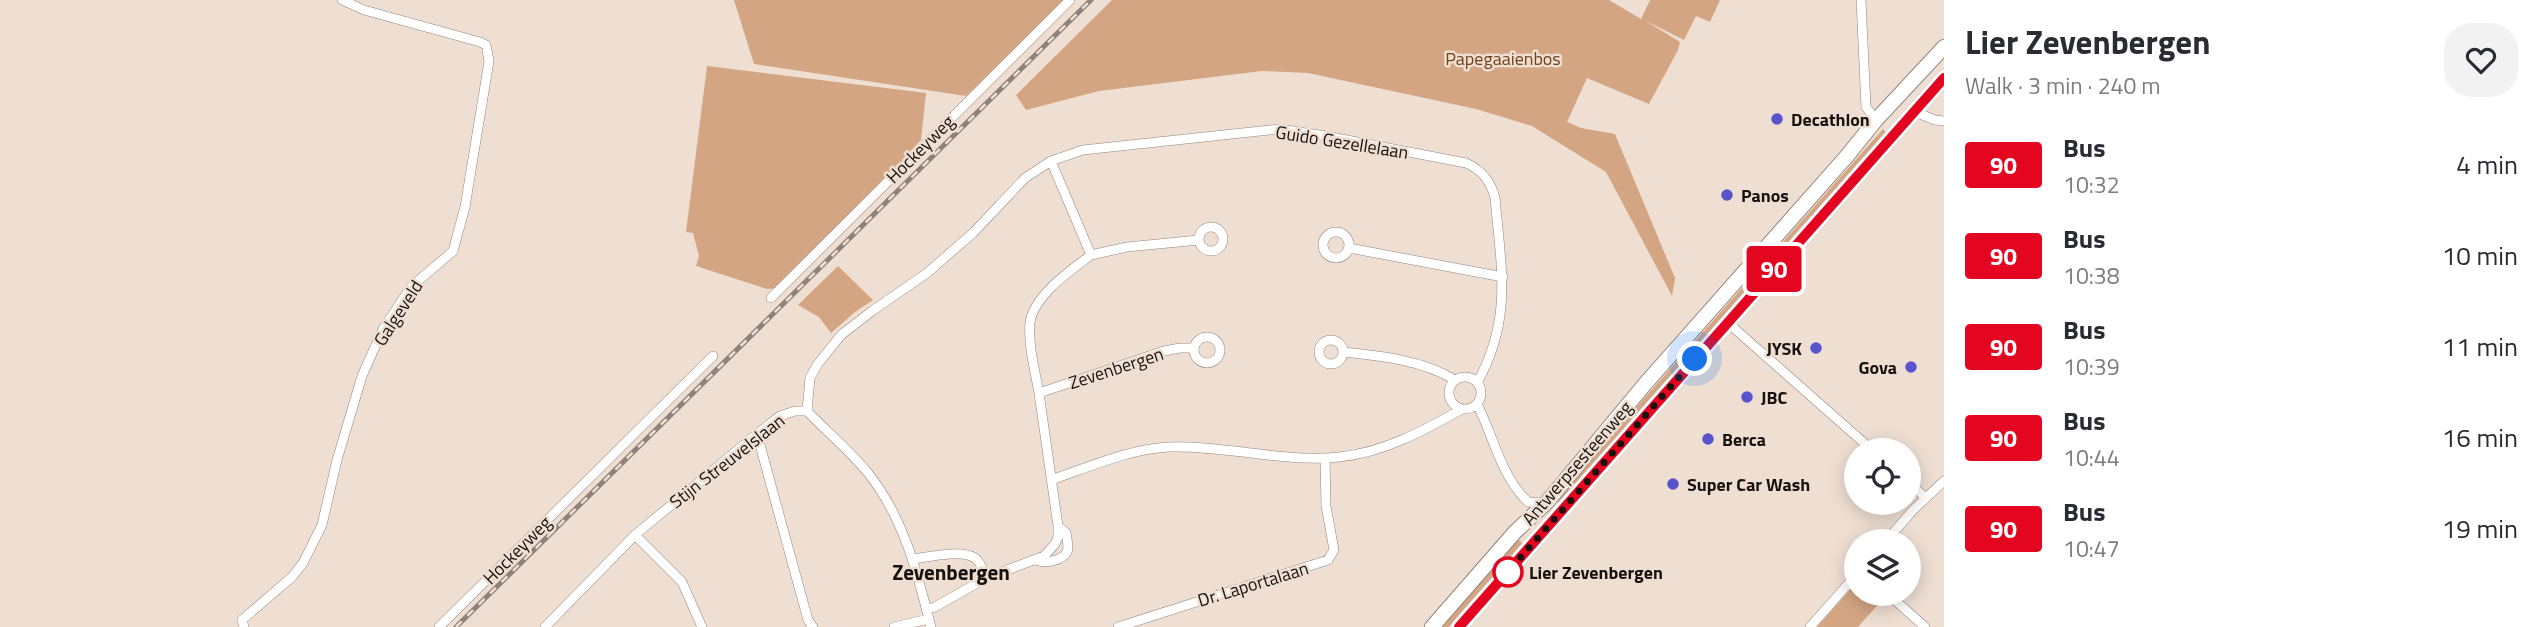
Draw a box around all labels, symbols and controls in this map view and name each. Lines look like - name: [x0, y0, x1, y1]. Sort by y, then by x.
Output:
- text: Lier Zevenbergen: [1965, 17, 2210, 67]
- button: heart: [2444, 23, 2518, 97]
- park label: Papegaaienbos: [1445, 45, 1561, 72]
- text: Walk · 3 min · 240 m: [1965, 68, 2161, 103]
- place label: Decathlon: [1791, 106, 1870, 133]
- street label: Hockeyweg: [880, 109, 960, 189]
- marker: Decathlon: [1769, 111, 1785, 127]
- street label: Guido Gezellelaan: [1274, 118, 1410, 166]
- text: Bus: [2063, 128, 2105, 167]
- text: 4 min: [2456, 145, 2518, 184]
- text: 90: [1990, 147, 2017, 183]
- text: 10:32: [2063, 167, 2120, 202]
- place label: Panos: [1741, 182, 1789, 209]
- marker: Panos: [1719, 187, 1735, 203]
- text: Bus: [2063, 219, 2105, 258]
- text: 10 min: [2442, 236, 2518, 275]
- text: 90: [1990, 238, 2017, 274]
- line badge: 90: [1742, 246, 1806, 292]
- text: 90: [1761, 251, 1787, 287]
- text: 10:38: [2063, 258, 2120, 293]
- street label: Galgeveld: [367, 275, 429, 351]
- text: Bus: [2063, 310, 2105, 349]
- text: 11 min: [2442, 327, 2518, 366]
- text: 90: [1990, 329, 2017, 365]
- place label: JYSK: [1766, 335, 1802, 362]
- street label: Zevenbergen: [1065, 340, 1167, 396]
- marker: JYSK: [1808, 340, 1824, 356]
- your location: [1677, 341, 1712, 376]
- text: 10:39: [2063, 349, 2120, 384]
- place label: Gova: [1858, 354, 1897, 381]
- marker: Gova: [1903, 359, 1919, 375]
- place label: JBC: [1761, 384, 1787, 411]
- marker: JBC: [1739, 389, 1755, 405]
- street label: Antwerpsesteenweg: [1515, 395, 1639, 531]
- text: Bus: [2063, 401, 2105, 440]
- street label: Stijn Streuvelslaan: [664, 407, 790, 515]
- text: 16 min: [2442, 418, 2518, 457]
- text: 90: [1990, 420, 2017, 456]
- place label: Berca: [1722, 426, 1766, 453]
- marker: Berca: [1700, 431, 1716, 447]
- map controls: [1844, 438, 1921, 606]
- button: locate: [1844, 438, 1921, 515]
- text: 10:44: [2063, 440, 2120, 475]
- place label: Super Car Wash: [1687, 471, 1810, 498]
- marker: Super Car Wash: [1665, 476, 1681, 492]
- text: Bus: [2063, 492, 2105, 531]
- text: 19 min: [2442, 509, 2518, 548]
- street label: Hockeyweg: [477, 510, 557, 590]
- text: 90: [1990, 511, 2017, 547]
- button: layers: [1844, 529, 1921, 606]
- text: 10:47: [2063, 531, 2120, 566]
- street label: Dr. Laportalaan: [1194, 554, 1312, 614]
- district label: Zevenbergen: [892, 556, 1010, 588]
- marker: Lier Zevenbergen: [1493, 557, 1523, 587]
- place label: Lier Zevenbergen: [1529, 559, 1663, 586]

